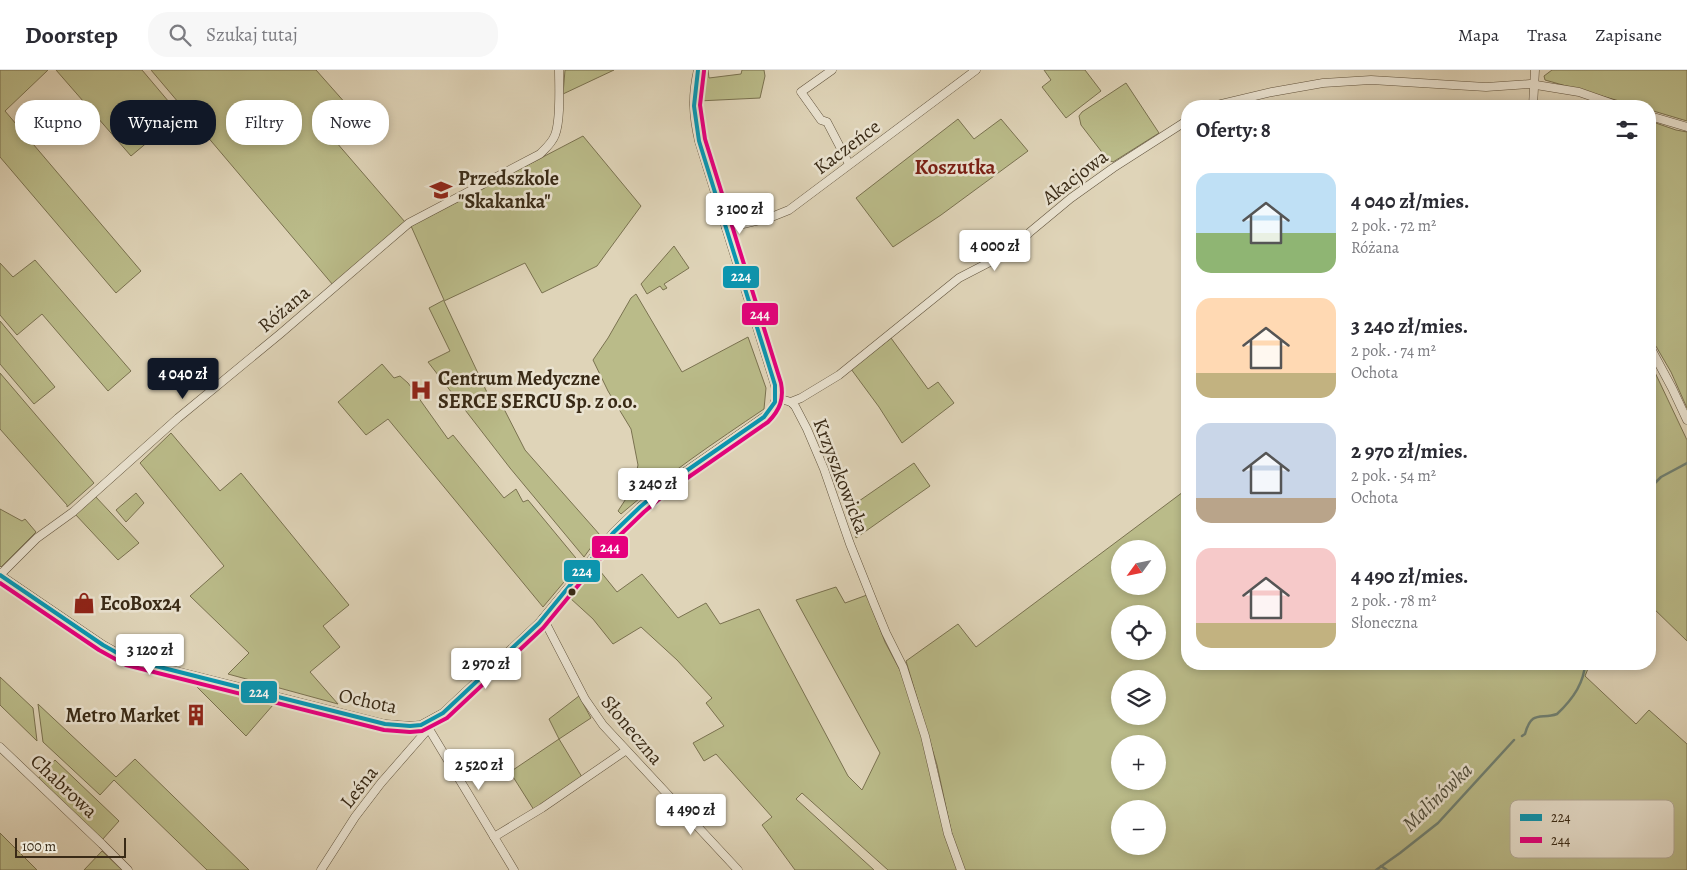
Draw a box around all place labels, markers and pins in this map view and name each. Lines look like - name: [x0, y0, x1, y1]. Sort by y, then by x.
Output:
- place label: Przedszkole "Skakanka": [458, 165, 559, 215]
- school or university icon: Przedszkole "Skakanka": [428, 177, 454, 203]
- pin: 3 100 zł: [688, 192, 792, 235]
- pin: 4 000 zł: [943, 230, 1047, 272]
- pin: 4 040 zł: [131, 358, 235, 400]
- place label: Centrum Medyczne SERCE SERCU Sp. z o.o.: [438, 365, 637, 415]
- hospital icon: Centrum Medyczne SERCE SERCU Sp. z o.o.: [408, 377, 434, 403]
- pin: 3 240 zł: [601, 468, 705, 510]
- unlabelled marker: [567, 587, 577, 597]
- shop icon: EcoBox24: [71, 590, 97, 616]
- place label: EcoBox24: [100, 590, 182, 617]
- pin: 3 120 zł: [98, 634, 202, 676]
- pin: 2 970 zł: [434, 648, 538, 690]
- place label: Metro Market: [66, 702, 180, 729]
- building icon: Metro Market: [183, 702, 209, 728]
- pin: 2 520 zł: [427, 748, 531, 791]
- pin: 4 490 zł: [639, 794, 743, 836]

